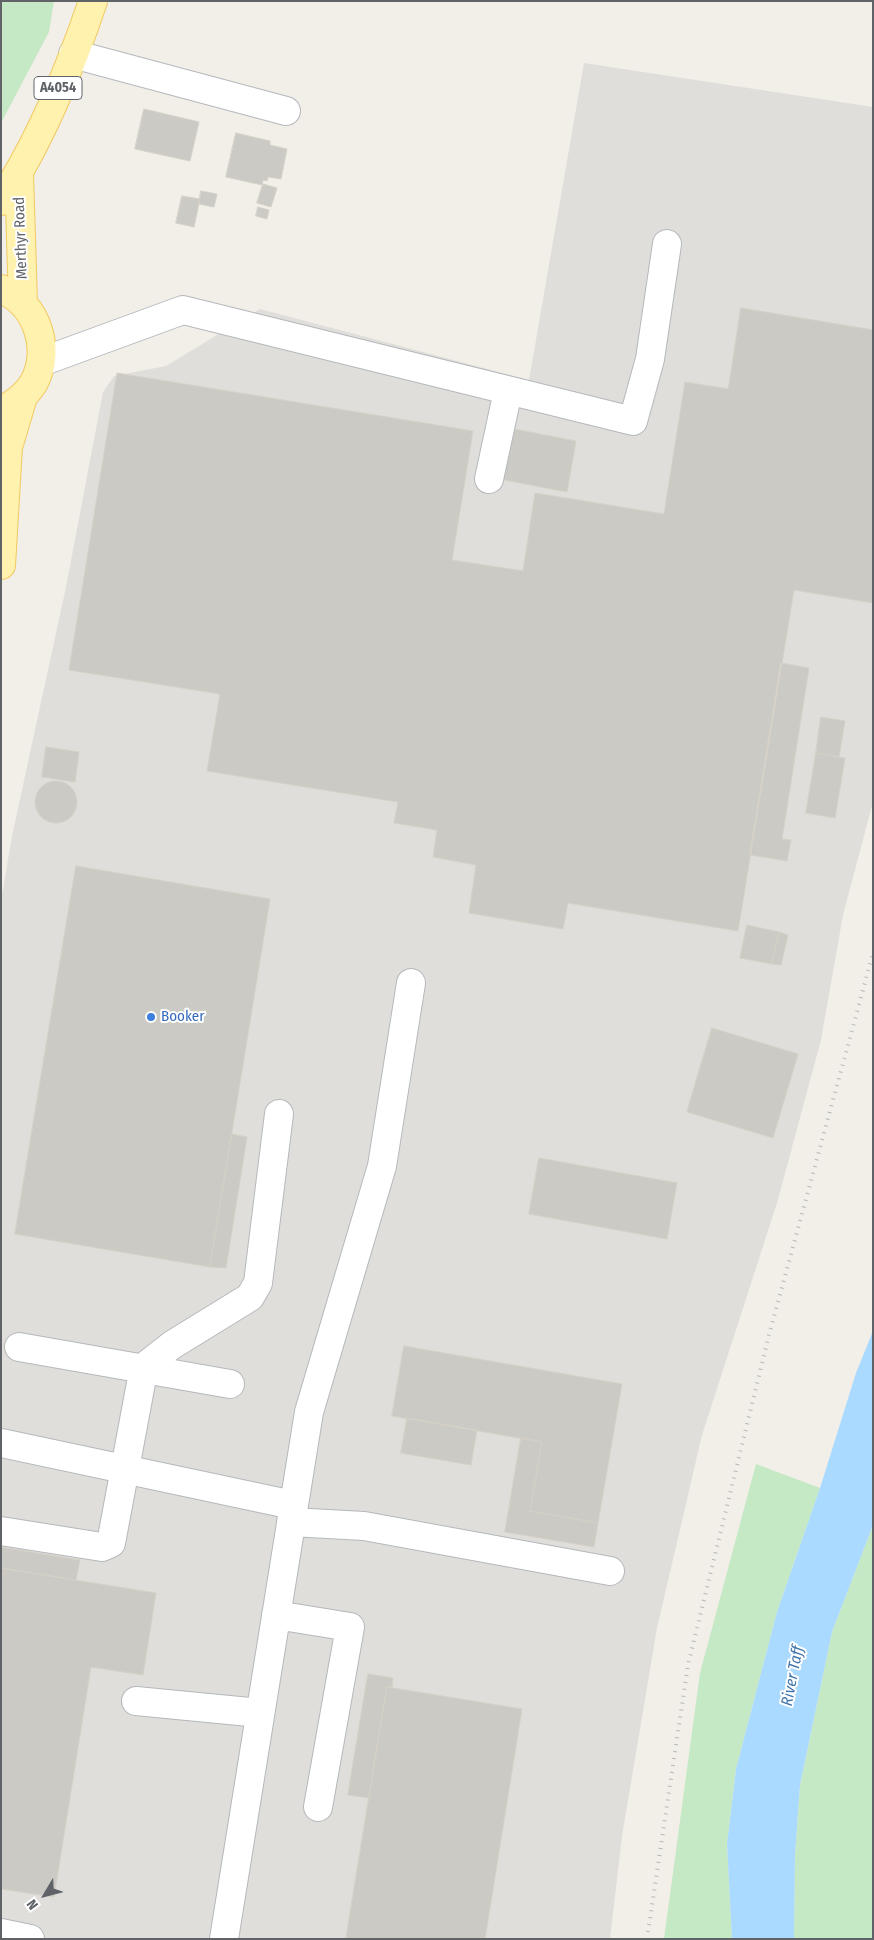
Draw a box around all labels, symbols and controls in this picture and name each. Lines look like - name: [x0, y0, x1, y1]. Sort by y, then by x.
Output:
- road number: A4054: [34, 76, 82, 100]
- street label: Merthyr Road: [11, 196, 31, 280]
- place label: Booker: [161, 1008, 204, 1026]
- marker: Booker: [145, 1011, 157, 1023]
- water label: River Taff: [778, 1644, 808, 1708]
- north arrow: [20, 1870, 70, 1920]
- text: N: [23, 1896, 42, 1913]

